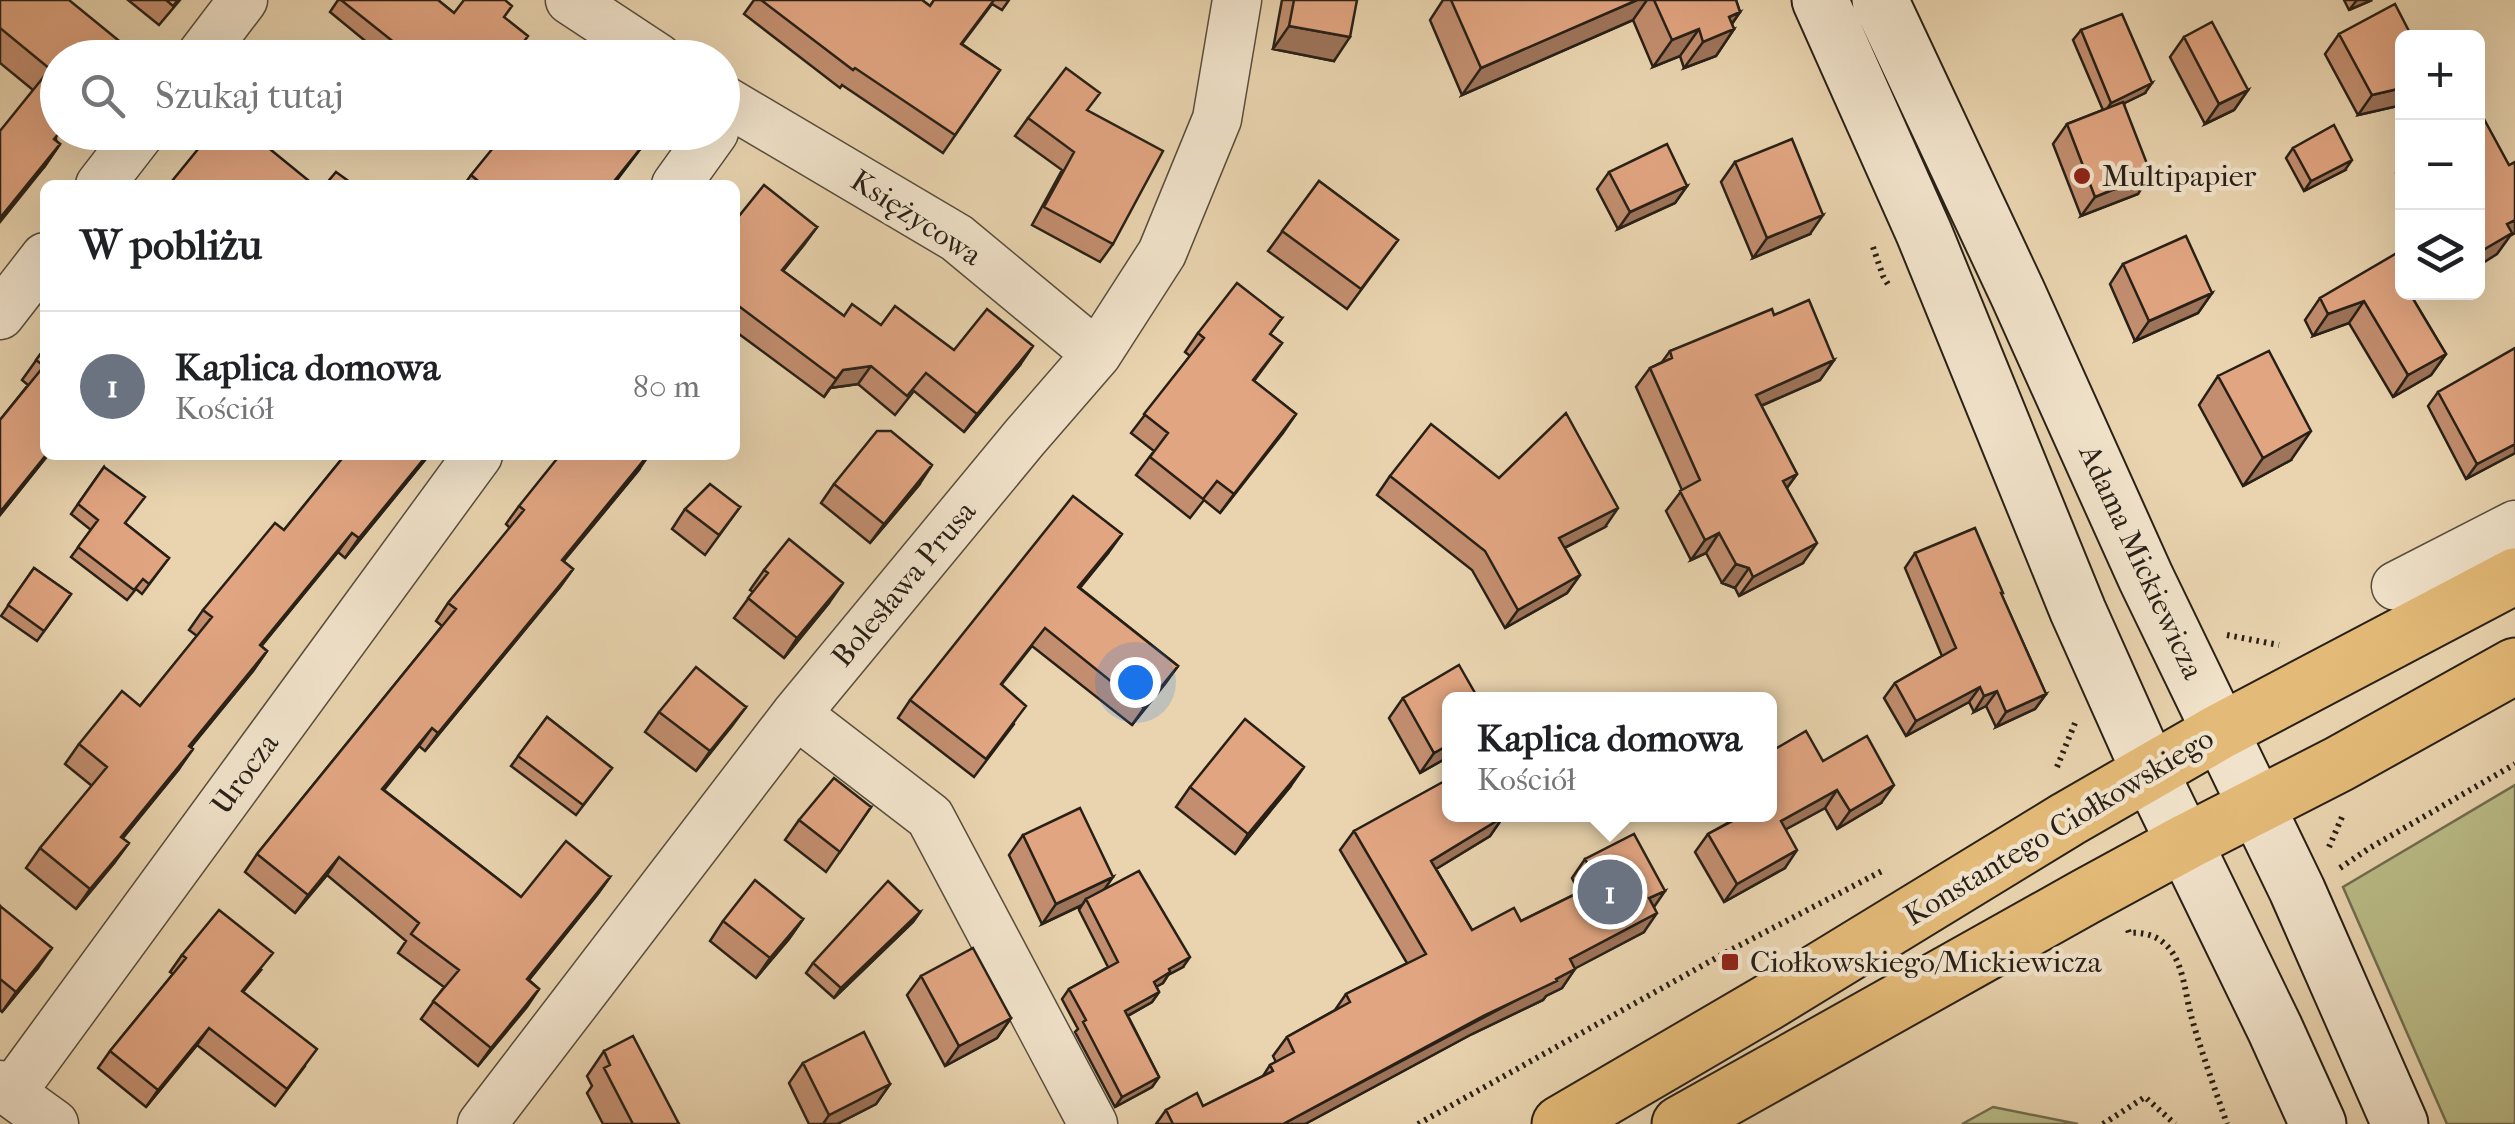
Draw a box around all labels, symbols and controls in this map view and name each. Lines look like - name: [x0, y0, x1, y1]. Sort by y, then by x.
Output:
- map controls: [2395, 30, 2485, 300]
- button: +: [2395, 30, 2485, 120]
- search box: [40, 40, 740, 150]
- icon: search: [75, 68, 130, 123]
- text: Szukaj tutaj: [155, 73, 344, 118]
- button: −: [2395, 120, 2485, 210]
- place label: Multipapier: [2102, 159, 2257, 194]
- street label: Księżycowa: [844, 163, 989, 274]
- marker: Multipapier: [2071, 165, 2093, 187]
- button: layers: [2395, 210, 2485, 300]
- text: W pobliżu: [80, 221, 262, 270]
- text: Kaplica domowa: [175, 345, 440, 390]
- text: 1: [107, 368, 118, 405]
- text: 80 m: [633, 368, 700, 405]
- text: Kościół: [175, 390, 274, 427]
- street label: Adama Mickiewicza: [2071, 438, 2211, 686]
- street label: Bolesława Prusa: [825, 493, 984, 674]
- your location: [1110, 657, 1161, 708]
- popup: [1442, 692, 1777, 822]
- text: Kaplica domowa: [1477, 716, 1742, 761]
- street label: Konstantego Ciołkowskiego: [1898, 721, 2220, 933]
- street label: Urocza: [204, 726, 287, 821]
- text: Kościół: [1477, 761, 1576, 798]
- pin: 1: [1578, 854, 1642, 930]
- place label: Ciołkowskiego/Mickiewicza: [1750, 945, 2103, 980]
- marker: Ciołkowskiego/Mickiewicza: [1719, 951, 1741, 973]

